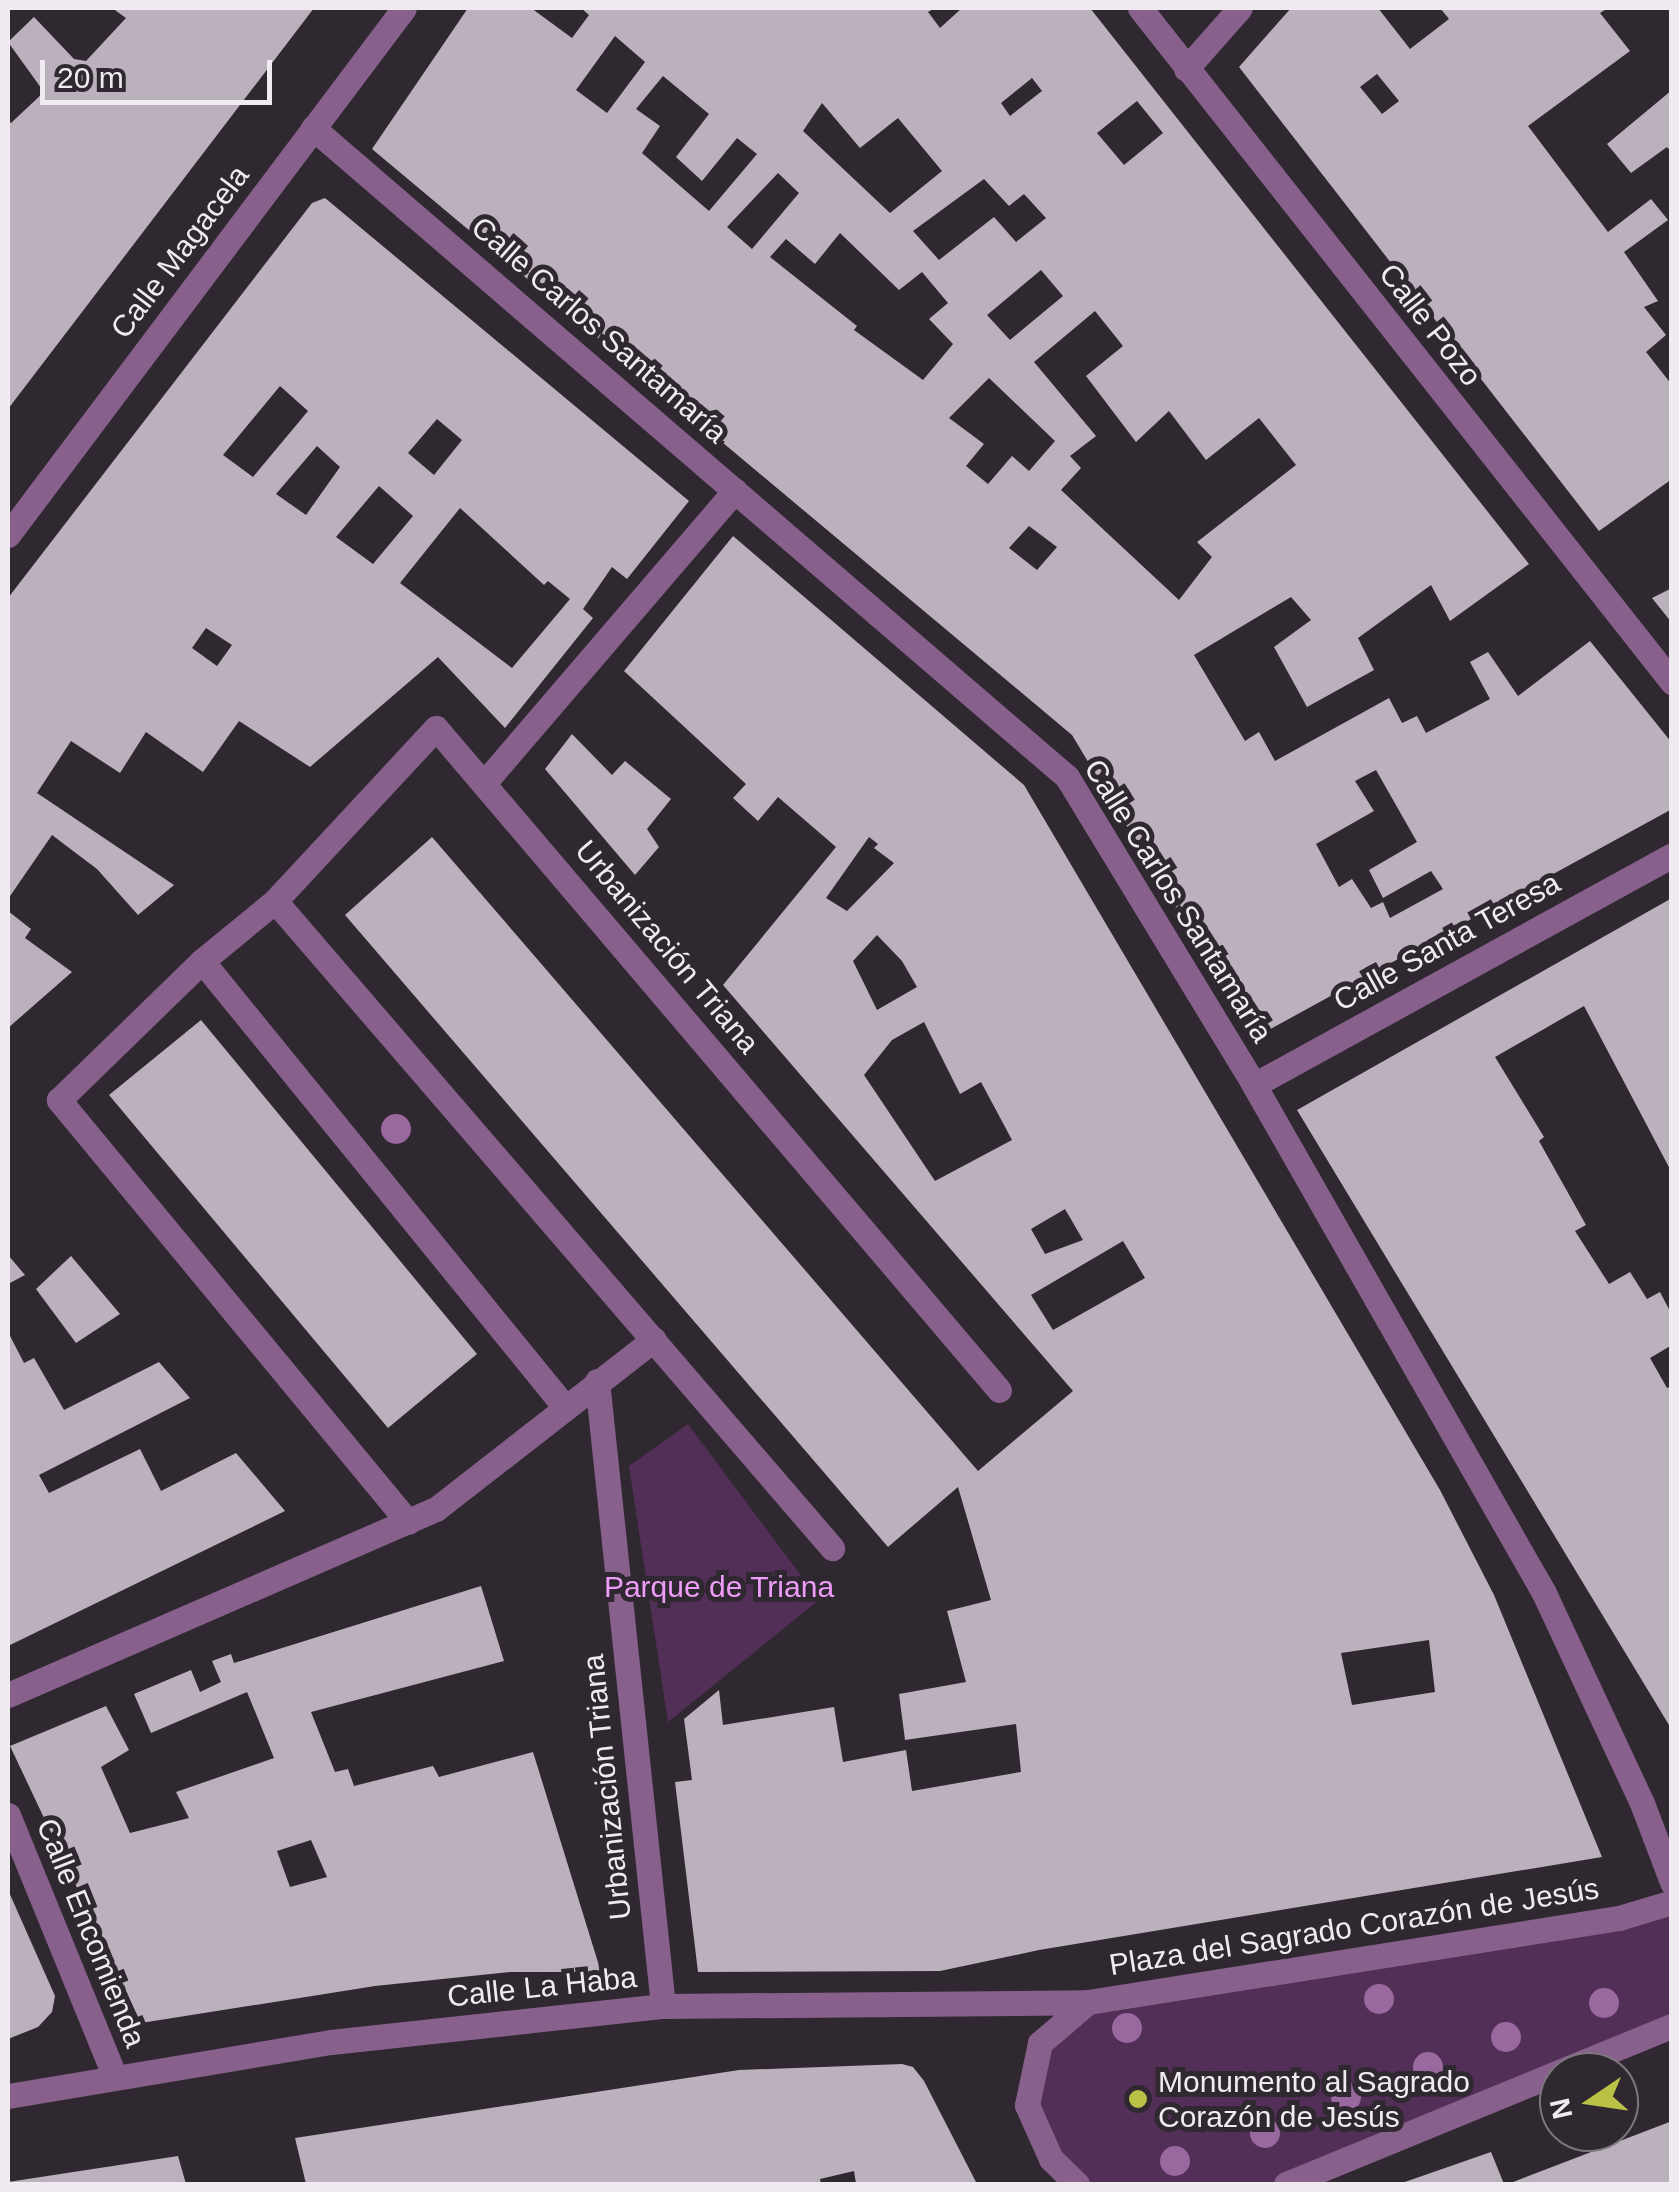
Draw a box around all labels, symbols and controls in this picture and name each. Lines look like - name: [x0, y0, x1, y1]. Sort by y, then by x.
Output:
- scale bar: [45, 40, 278, 102]
- text: 20 m: [57, 61, 124, 94]
- street label: Calle Magacela: [103, 159, 257, 345]
- street label: Calle Carlos Santamaría: [464, 209, 734, 451]
- street label: Calle Pozo: [1371, 257, 1489, 393]
- street label: Calle Carlos Santamaría: [1076, 753, 1280, 1049]
- street label: Urbanización Triana: [567, 833, 767, 1061]
- street label: Calle Santa Teresa: [1327, 865, 1567, 1019]
- park label: Parque de Triana: [604, 1569, 834, 1605]
- street label: Urbanización Triana: [575, 1652, 639, 1922]
- street label: Calle Encomienda: [29, 1813, 153, 2053]
- street label: Plaza del Sagrado Corazón de Jesús: [1107, 1870, 1601, 1984]
- street label: Calle La Haba: [446, 1959, 638, 2015]
- north arrow: [1539, 2052, 1639, 2152]
- place label: Monumento al Sagrado Corazón de Jesús: [1158, 2064, 1470, 2134]
- marker: Monumento al Sagrado Corazón de Jesús: [1127, 2088, 1149, 2110]
- text: N: [1544, 2095, 1579, 2122]

